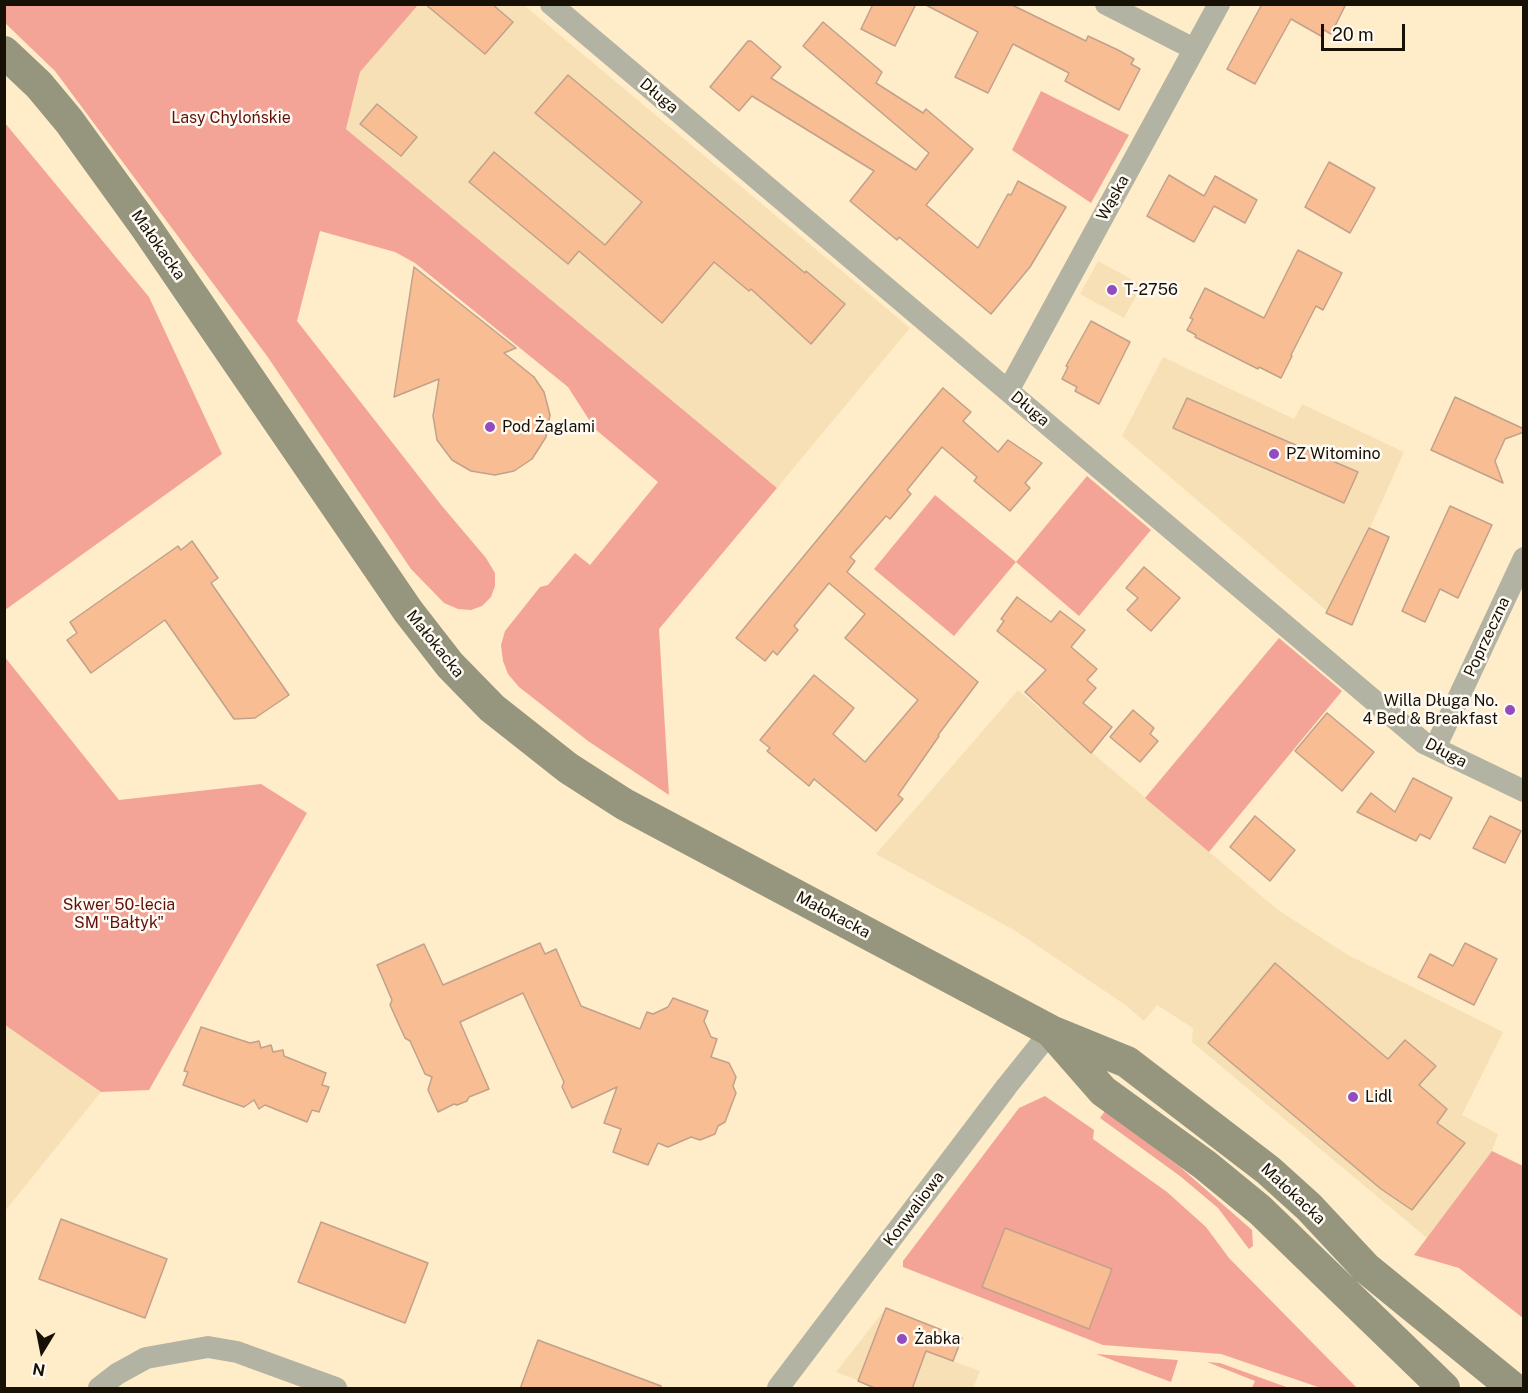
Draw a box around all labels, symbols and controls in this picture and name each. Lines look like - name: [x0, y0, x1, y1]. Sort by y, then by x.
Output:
- scale bar: [1324, 12, 1408, 50]
- text: 20 m: [1332, 24, 1374, 45]
- street label: Długa: [636, 74, 682, 118]
- park label: Lasy Chylońskie: [171, 108, 291, 128]
- street label: Wąska: [1093, 172, 1133, 224]
- street label: Małokacka: [127, 206, 189, 284]
- place label: T-2756: [1124, 280, 1178, 300]
- marker: T-2756: [1105, 283, 1119, 297]
- street label: Długa: [1007, 387, 1053, 431]
- place label: Pod Żaglami: [502, 417, 595, 437]
- marker: Pod Żaglami: [483, 420, 497, 434]
- place label: PZ Witomino: [1286, 444, 1380, 464]
- marker: PZ Witomino: [1267, 447, 1281, 461]
- street label: Poprzeczna: [1460, 594, 1514, 680]
- street label: Małokacka: [402, 606, 468, 682]
- place label: Willa Długa No. 4 Bed & Breakfast: [1362, 691, 1498, 729]
- marker: Willa Długa No. 4 Bed & Breakfast: [1503, 703, 1517, 717]
- street label: Długa: [1422, 734, 1470, 772]
- street label: Małokacka: [793, 887, 873, 943]
- park label: Skwer 50-lecia SM "Bałtyk": [63, 895, 175, 933]
- place label: Lidl: [1365, 1087, 1393, 1107]
- marker: Lidl: [1346, 1090, 1360, 1104]
- street label: Małokacka: [1257, 1159, 1329, 1229]
- street label: Konwaliowa: [880, 1168, 948, 1250]
- north arrow: [12, 1321, 72, 1381]
- place label: Żabka: [914, 1329, 960, 1349]
- marker: Żabka: [895, 1332, 909, 1346]
- text: N: [31, 1359, 47, 1380]

